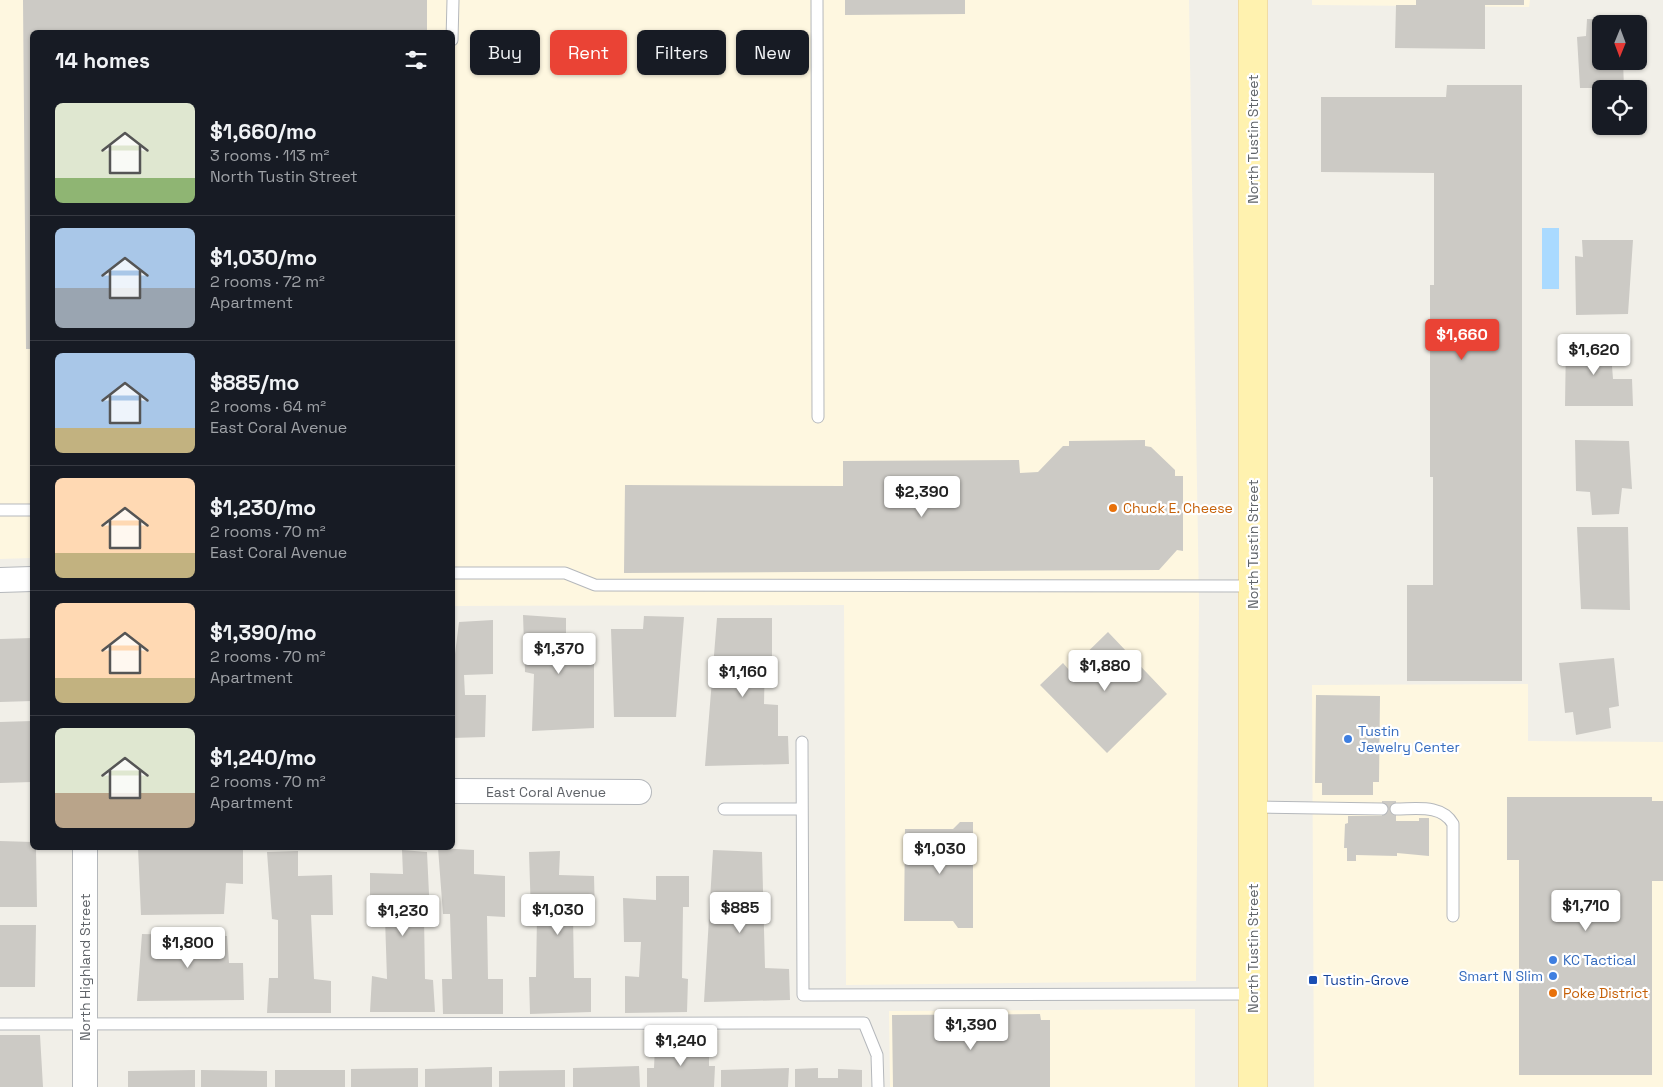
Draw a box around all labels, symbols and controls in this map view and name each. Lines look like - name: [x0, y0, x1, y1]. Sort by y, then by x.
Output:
- north arrow: [1592, 15, 1648, 70]
- map controls: [1592, 15, 1647, 135]
- chip: Buy: [470, 30, 540, 75]
- chip: Rent: [550, 30, 627, 75]
- chip: Filters: [637, 30, 726, 75]
- chip: New: [736, 30, 809, 75]
- icon: filters: [402, 46, 430, 74]
- text: 14 homes: [55, 47, 150, 74]
- street label: North Tustin Street: [1244, 74, 1262, 204]
- button: locate: [1592, 80, 1647, 135]
- text: $1,660/mo: [210, 118, 317, 145]
- icon: home: [95, 123, 155, 183]
- text: 3 rooms · 113 m²: [210, 145, 329, 166]
- text: North Tustin Street: [210, 166, 358, 187]
- text: $1,030/mo: [210, 244, 317, 271]
- icon: home: [95, 248, 155, 308]
- text: 2 rooms · 72 m²: [210, 271, 325, 292]
- text: Apartment: [210, 292, 293, 313]
- pin: $1,660: [1421, 318, 1503, 361]
- text: $1,660: [1436, 324, 1488, 345]
- pin: $1,620: [1553, 334, 1635, 376]
- text: $1,620: [1568, 339, 1620, 360]
- text: $885/mo: [210, 369, 299, 396]
- icon: home: [95, 373, 155, 433]
- text: 2 rooms · 64 m²: [210, 396, 326, 417]
- text: East Coral Avenue: [210, 417, 347, 438]
- pin: $2,390: [881, 476, 963, 518]
- street label: North Tustin Street: [1244, 479, 1262, 609]
- text: $2,390: [895, 481, 949, 502]
- text: $1,230/mo: [210, 494, 316, 521]
- icon: home: [95, 498, 155, 558]
- place label: Chuck E. Cheese: [1123, 499, 1233, 517]
- marker: Chuck E. Cheese: [1107, 502, 1119, 514]
- text: 2 rooms · 70 m²: [210, 521, 326, 542]
- text: East Coral Avenue: [210, 542, 347, 563]
- text: $1,390/mo: [210, 619, 317, 646]
- icon: home: [95, 623, 155, 683]
- pin: $1,370: [518, 632, 600, 675]
- text: $1,370: [534, 638, 584, 659]
- text: 2 rooms · 70 m²: [210, 646, 326, 667]
- pin: $1,880: [1064, 650, 1146, 692]
- text: $1,880: [1079, 655, 1131, 676]
- pin: $1,160: [702, 656, 784, 698]
- text: $1,160: [719, 661, 767, 682]
- text: Apartment: [210, 667, 293, 688]
- place label: Tustin Jewelry Center: [1358, 722, 1460, 756]
- marker: Tustin Jewelry Center: [1342, 733, 1354, 745]
- text: $1,240/mo: [210, 744, 316, 771]
- icon: home: [95, 748, 155, 808]
- text: 2 rooms · 70 m²: [210, 771, 326, 792]
- street label: East Coral Avenue: [486, 783, 606, 801]
- text: Apartment: [210, 792, 293, 813]
- pin: $1,030: [899, 832, 981, 875]
- text: $1,030: [914, 838, 966, 859]
- street label: North Tustin Street: [1244, 883, 1262, 1013]
- pin: $1,710: [1545, 890, 1627, 932]
- pin: $885: [710, 892, 770, 934]
- street label: North Highland Street: [76, 893, 94, 1041]
- pin: $1,230: [362, 894, 444, 937]
- pin: $1,030: [517, 894, 599, 936]
- text: $1,710: [1562, 895, 1610, 916]
- text: $885: [721, 897, 759, 918]
- text: $1,030: [532, 899, 584, 920]
- text: $1,230: [377, 900, 429, 921]
- pin: $1,800: [147, 926, 229, 969]
- text: $1,800: [162, 932, 214, 953]
- place label: KC Tactical: [1563, 951, 1636, 969]
- marker: KC Tactical: [1547, 954, 1559, 966]
- place label: Smart N Slim: [1459, 967, 1543, 985]
- marker: Smart N Slim: [1547, 970, 1559, 982]
- place label: Tustin-Grove: [1323, 971, 1409, 989]
- marker: Tustin-Grove: [1307, 974, 1319, 986]
- place label: Poke District: [1563, 984, 1649, 1002]
- marker: Poke District: [1547, 987, 1559, 999]
- pin: $1,390: [930, 1008, 1012, 1051]
- text: $1,390: [945, 1014, 997, 1035]
- pin: $1,240: [640, 1024, 722, 1067]
- text: $1,240: [655, 1030, 707, 1051]

